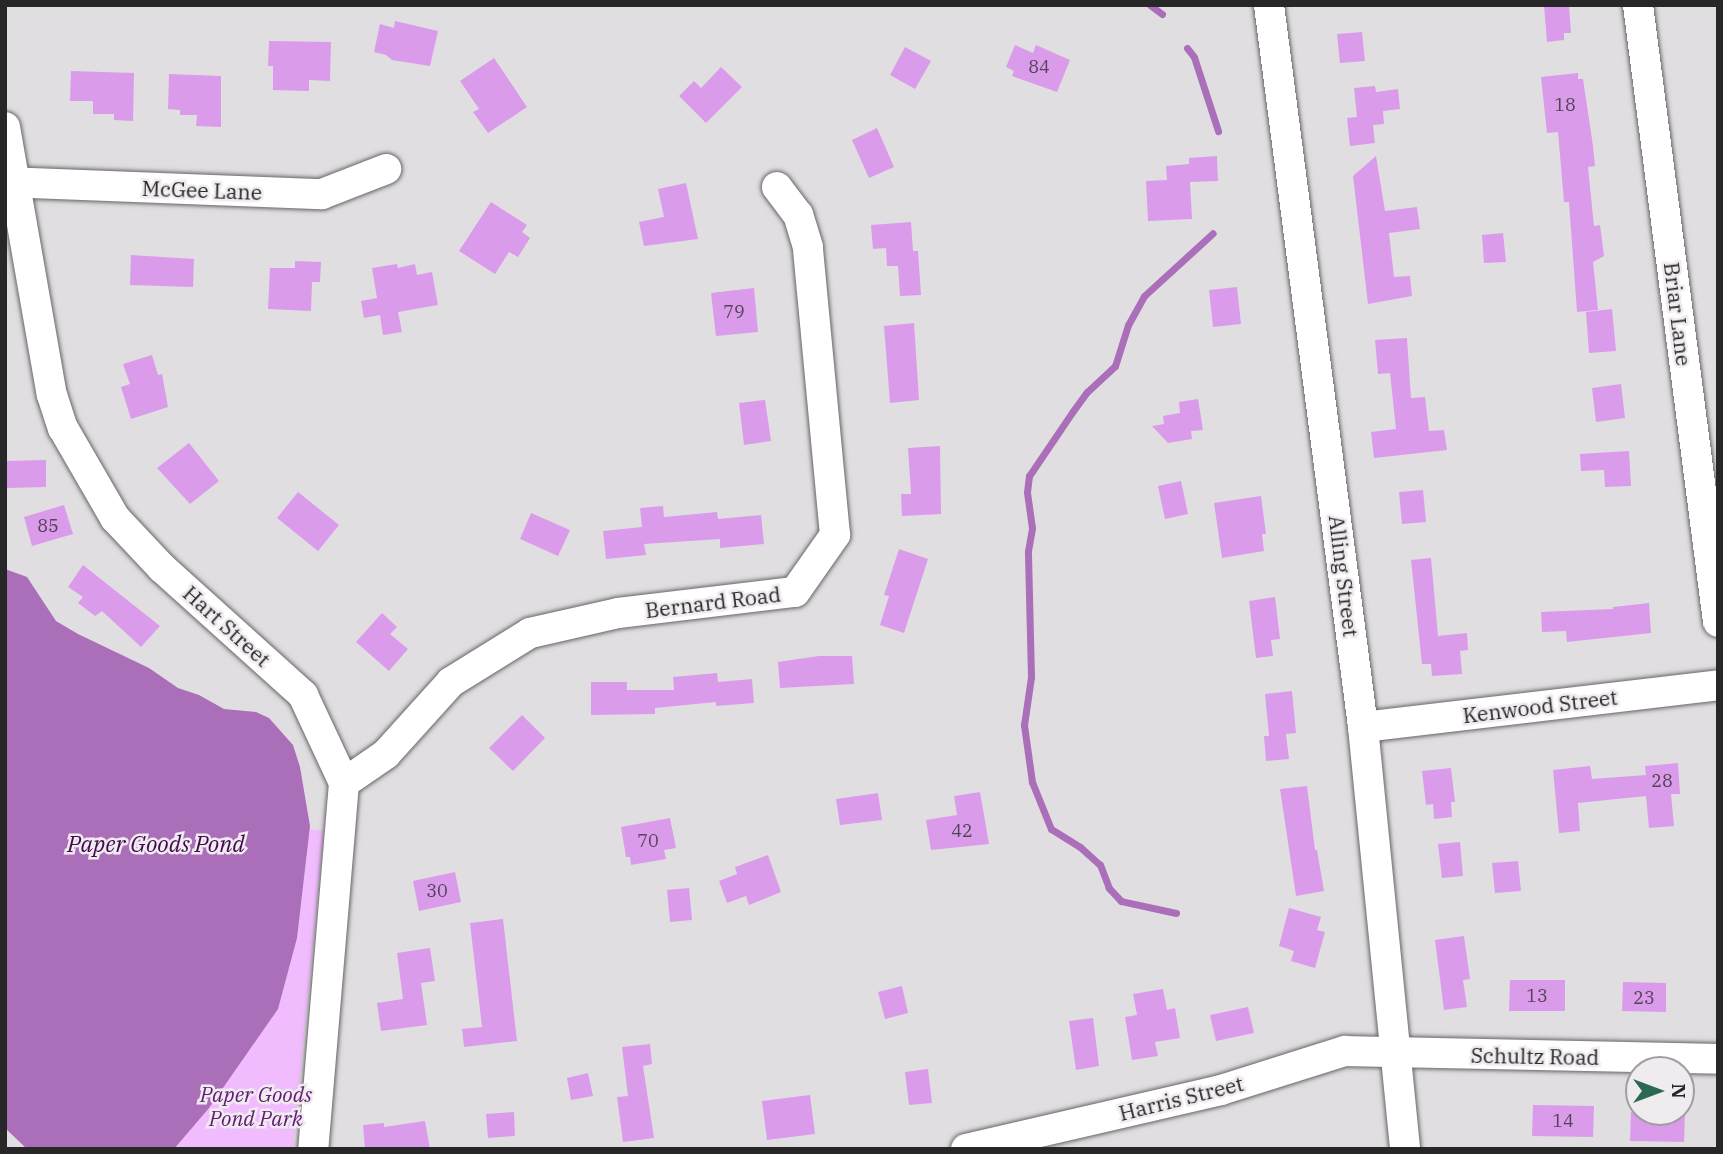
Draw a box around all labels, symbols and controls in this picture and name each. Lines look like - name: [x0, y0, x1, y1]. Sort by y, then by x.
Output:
- house number: 84: [1028, 56, 1050, 78]
- house number: 18: [1554, 94, 1576, 116]
- street label: McGee Lane: [141, 175, 263, 205]
- street label: Briar Lane: [1659, 261, 1697, 367]
- house number: 79: [723, 301, 745, 323]
- street label: Alling Street: [1324, 514, 1364, 638]
- house number: 85: [37, 515, 59, 537]
- street label: Hart Street: [178, 580, 276, 672]
- street label: Bernard Road: [644, 581, 782, 623]
- street label: Kenwood Street: [1461, 684, 1619, 728]
- house number: 28: [1651, 770, 1673, 792]
- house number: 42: [951, 820, 973, 842]
- water label: Paper Goods Pond: [67, 829, 245, 857]
- house number: 70: [637, 830, 659, 852]
- house number: 30: [426, 880, 448, 902]
- house number: 13: [1526, 985, 1548, 1007]
- house number: 23: [1633, 987, 1655, 1009]
- street label: Schultz Road: [1470, 1042, 1600, 1070]
- north arrow: [1625, 1056, 1695, 1126]
- street label: Harris Street: [1116, 1070, 1246, 1126]
- park label: Paper Goods Pond Park: [200, 1081, 312, 1131]
- text: N: [1667, 1083, 1691, 1099]
- house number: 14: [1552, 1110, 1574, 1132]

